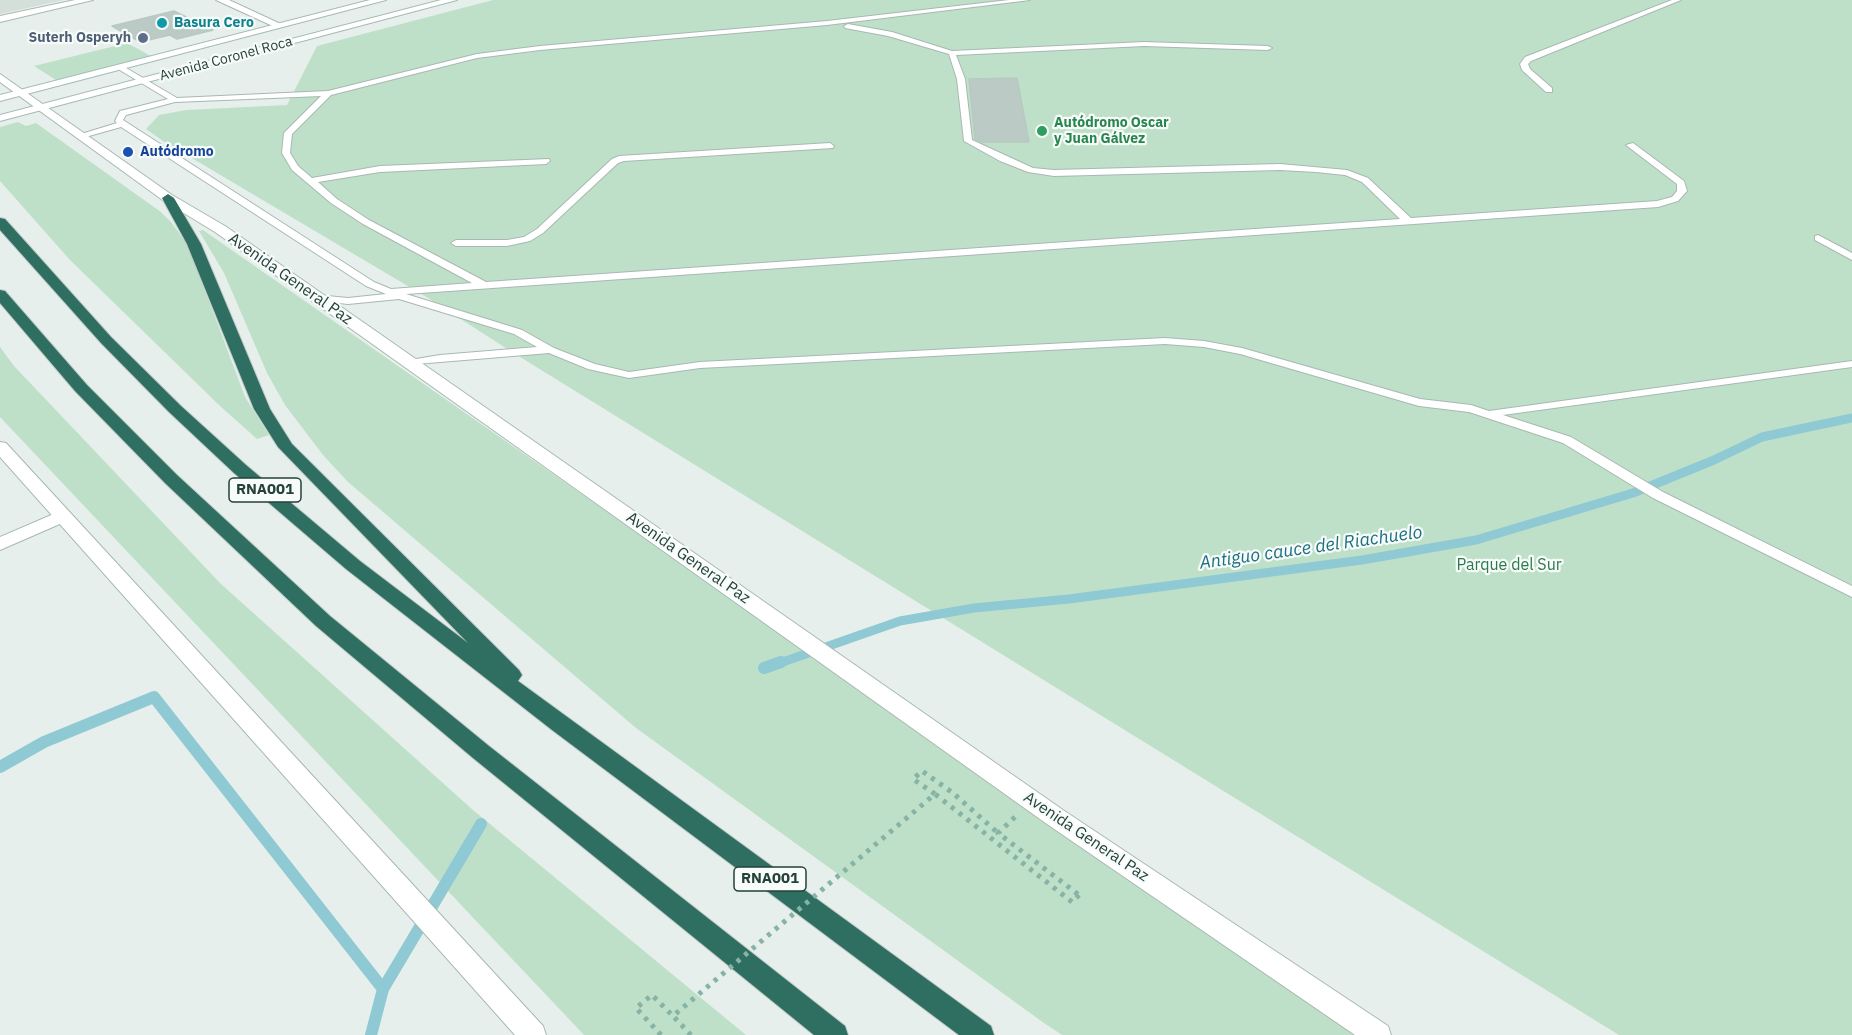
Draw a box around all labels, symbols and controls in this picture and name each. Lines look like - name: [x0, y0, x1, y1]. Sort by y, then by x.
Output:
- place label: Basura Cero: [174, 15, 254, 31]
- marker: Basura Cero: [155, 16, 169, 30]
- place label: Suterh Osperyh: [28, 30, 131, 46]
- marker: Suterh Osperyh: [136, 31, 150, 45]
- street label: Avenida Coronel Roca: [158, 33, 294, 85]
- place label: Autódromo Oscar y Juan Gálvez: [1054, 115, 1169, 148]
- marker: Autódromo Oscar y Juan Gálvez: [1035, 124, 1049, 138]
- place label: Autódromo: [140, 144, 214, 160]
- marker: Autódromo: [121, 145, 135, 159]
- street label: Avenida General Paz: [224, 229, 356, 329]
- road number: RNA001: [229, 478, 301, 502]
- street label: Avenida General Paz: [622, 508, 754, 608]
- water label: Antiguo cauce del Riachuelo: [1198, 522, 1424, 574]
- park label: Parque del Sur: [1456, 555, 1562, 575]
- street label: Avenida General Paz: [1020, 788, 1152, 886]
- road number: RNA001: [734, 867, 806, 891]

